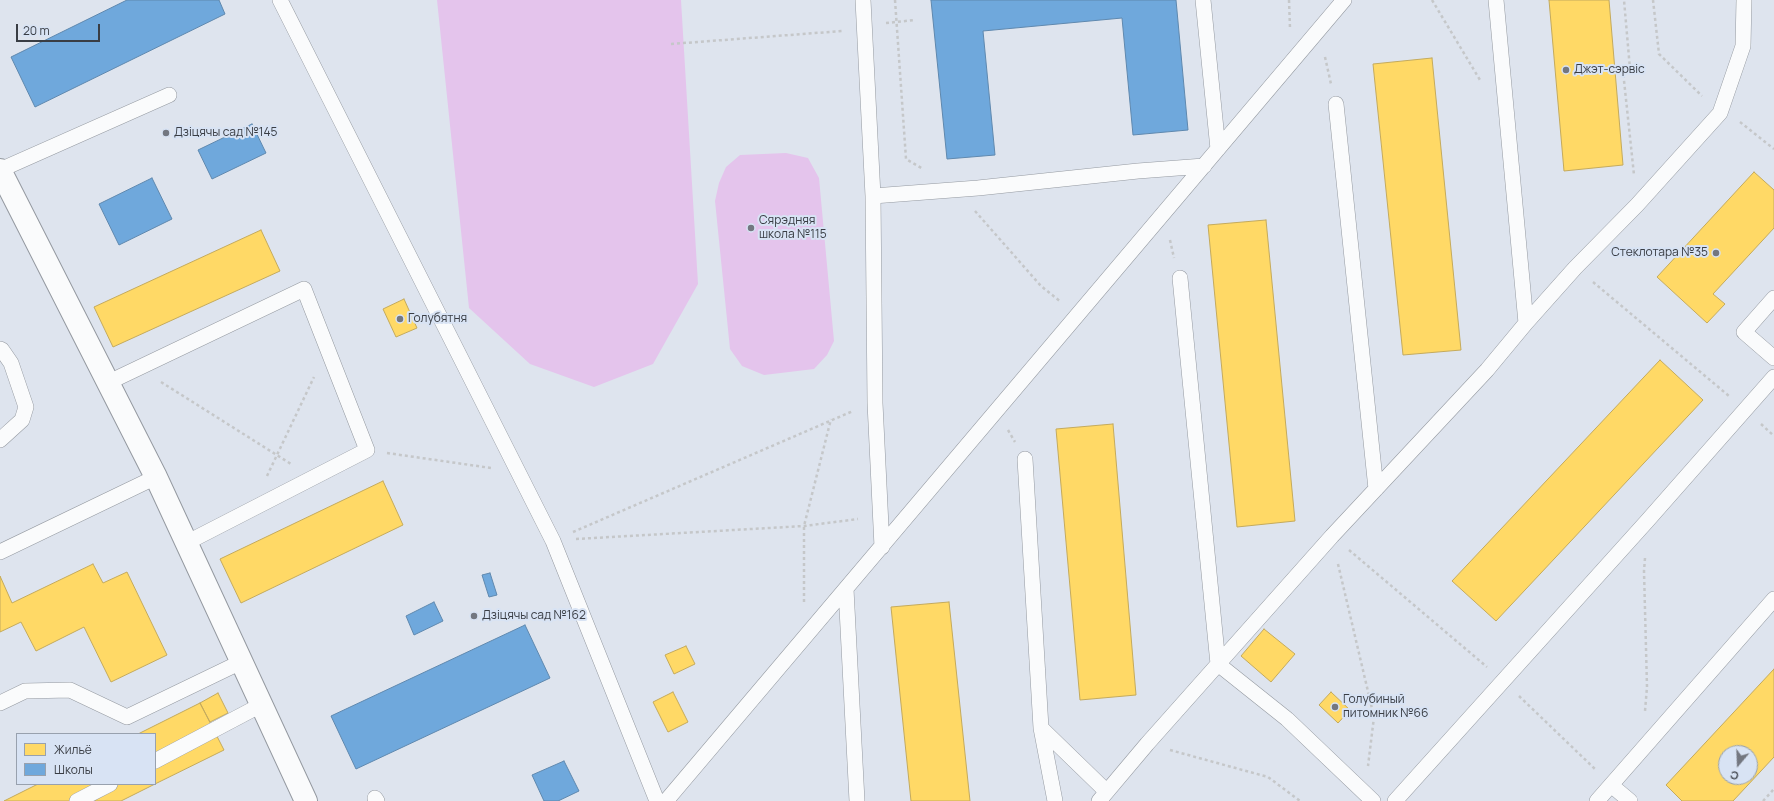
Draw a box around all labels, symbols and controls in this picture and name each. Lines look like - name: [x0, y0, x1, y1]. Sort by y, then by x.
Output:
- scale bar: [18, 16, 102, 42]
- text: 20 m: [23, 22, 50, 39]
- place label: Джэт-сэрвіс: [1574, 63, 1645, 77]
- marker: Джэт-сэрвіс: [1561, 65, 1571, 75]
- place label: Дзіцячы сад №145: [174, 126, 278, 140]
- marker: Дзіцячы сад №145: [161, 128, 171, 138]
- place label: Сярэдняя школа №115: [759, 214, 827, 242]
- marker: Сярэдняя школа №115: [746, 223, 756, 233]
- place label: Стеклотара №35: [1611, 246, 1708, 260]
- marker: Стеклотара №35: [1711, 248, 1721, 258]
- place label: Голубятня: [408, 312, 467, 326]
- marker: Голубятня: [395, 314, 405, 324]
- place label: Дзіцячы сад №162: [482, 609, 586, 623]
- marker: Дзіцячы сад №162: [469, 611, 479, 621]
- place label: Голубиный питомник №66: [1343, 693, 1428, 721]
- marker: Голубиный питомник №66: [1330, 702, 1340, 712]
- legend: [16, 733, 156, 785]
- text: Жильё: [54, 741, 92, 758]
- north arrow: [1718, 745, 1758, 785]
- text: Школы: [54, 761, 93, 778]
- text: С: [1728, 767, 1741, 784]

